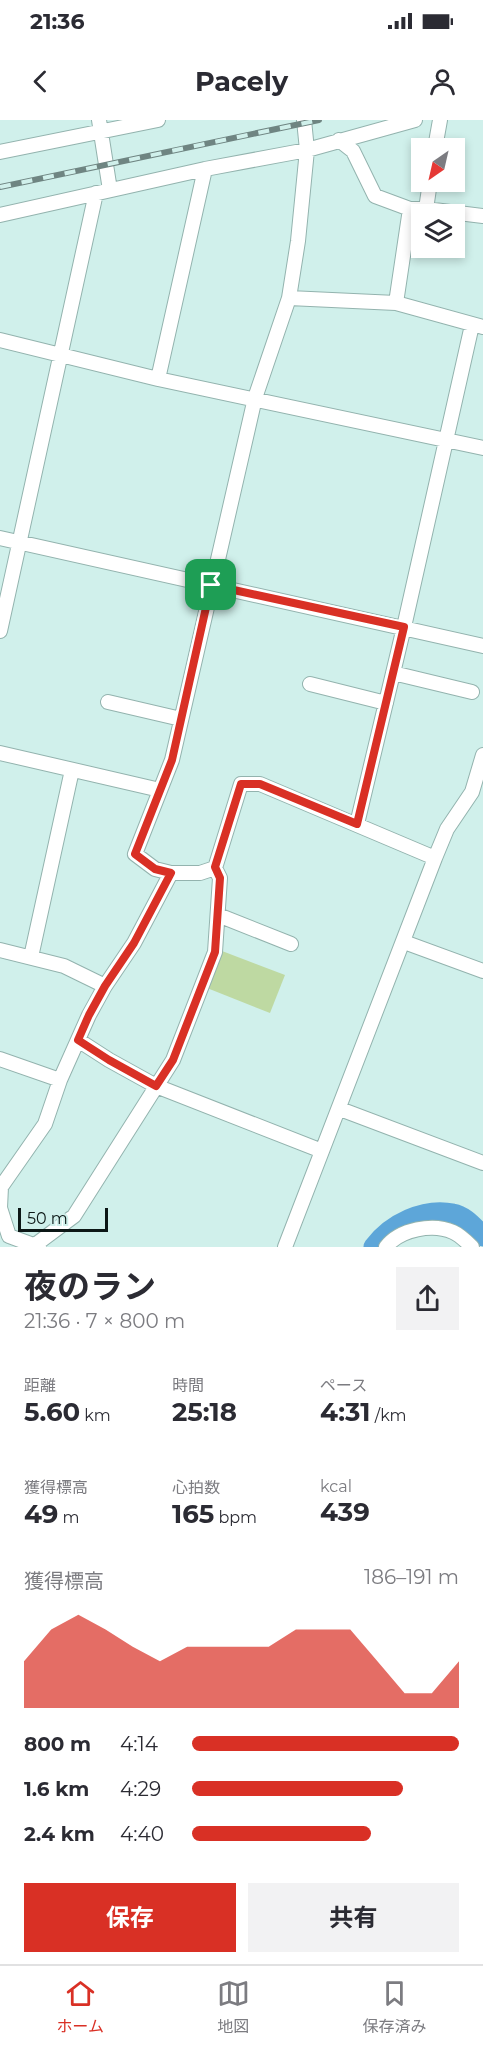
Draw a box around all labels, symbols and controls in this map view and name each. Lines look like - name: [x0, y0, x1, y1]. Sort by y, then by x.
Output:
- text: 21:36: [30, 8, 84, 35]
- icon: back: [24, 65, 57, 98]
- text: Pacely: [195, 65, 288, 98]
- icon: person: [426, 65, 459, 98]
- north arrow: [411, 138, 465, 192]
- map controls: [411, 138, 465, 258]
- button: layers: [411, 204, 465, 258]
- pin: [185, 559, 236, 610]
- icon: arrive: [194, 568, 227, 601]
- scale bar: [18, 1205, 108, 1232]
- text: 50 m: [27, 1209, 68, 1228]
- text: 夜のラン: [24, 1266, 156, 1306]
- button: share: [396, 1267, 459, 1330]
- text: 21:36 · 7 × 800 m: [24, 1309, 185, 1333]
- text: 距離: [24, 1376, 56, 1395]
- text: 時間: [172, 1376, 204, 1395]
- text: ペース: [320, 1376, 367, 1395]
- text: 5.60: [24, 1396, 80, 1428]
- text: 25:18: [172, 1396, 237, 1428]
- text: 4:31: [320, 1396, 371, 1428]
- text: km: [80, 1406, 111, 1425]
- text: /km: [371, 1406, 407, 1425]
- text: kcal: [320, 1477, 352, 1496]
- text: 獲得標高: [24, 1478, 88, 1497]
- text: 心拍数: [172, 1478, 220, 1497]
- text: 439: [320, 1496, 370, 1528]
- text: 49: [24, 1498, 58, 1530]
- text: 165: [172, 1498, 214, 1530]
- text: m: [58, 1508, 80, 1527]
- text: bpm: [214, 1508, 257, 1527]
- text: 186–191 m: [364, 1565, 459, 1589]
- text: 獲得標高: [24, 1569, 104, 1593]
- text: 800 m: [24, 1732, 91, 1756]
- text: 4:14: [120, 1732, 158, 1756]
- text: 1.6 km: [24, 1777, 89, 1801]
- text: 4:29: [120, 1777, 161, 1801]
- text: 2.4 km: [24, 1822, 95, 1846]
- text: 4:40: [120, 1822, 164, 1846]
- button: 保存: [24, 1883, 236, 1952]
- button: 共有: [248, 1883, 459, 1952]
- tab: ホーム: [56, 1977, 104, 2037]
- tab: 地図: [217, 1977, 250, 2037]
- tab: 保存済み: [363, 1977, 427, 2037]

